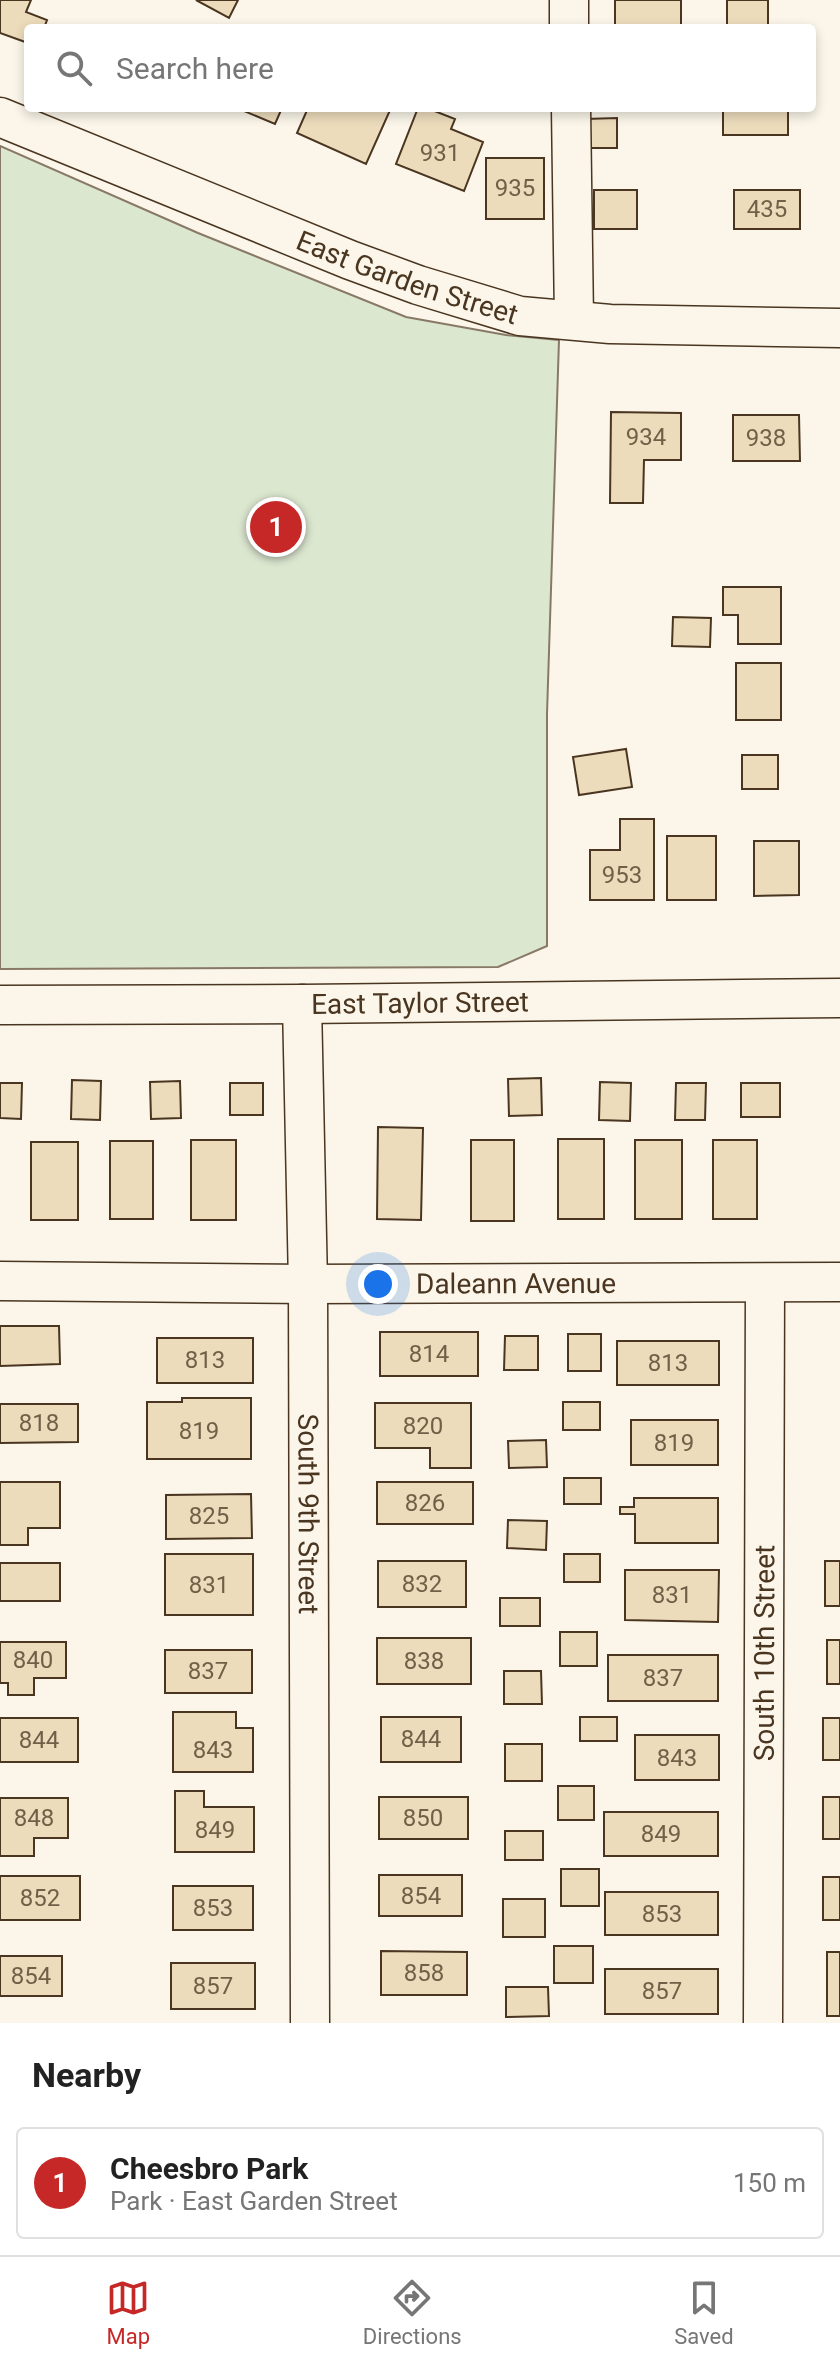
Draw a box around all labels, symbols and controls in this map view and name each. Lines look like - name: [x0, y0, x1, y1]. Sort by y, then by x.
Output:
- search box: [24, 24, 816, 112]
- icon: search: [52, 46, 96, 90]
- text: Search here: [116, 51, 274, 86]
- house number: 931: [420, 139, 460, 167]
- house number: 935: [495, 174, 535, 202]
- house number: 435: [747, 195, 787, 223]
- street label: East Garden Street: [292, 223, 522, 331]
- house number: 934: [626, 423, 666, 451]
- house number: 938: [746, 424, 786, 452]
- pin: 1: [250, 497, 302, 557]
- house number: 953: [602, 861, 642, 889]
- street label: East Taylor Street: [311, 985, 529, 1020]
- your location: [358, 1264, 398, 1304]
- street label: Daleann Avenue: [416, 1266, 616, 1300]
- house number: 814: [409, 1340, 449, 1368]
- house number: 813: [185, 1346, 225, 1374]
- house number: 813: [648, 1349, 688, 1377]
- house number: 818: [19, 1409, 59, 1437]
- house number: 820: [403, 1412, 443, 1440]
- street label: South 9th Street: [292, 1413, 325, 1614]
- house number: 819: [179, 1417, 219, 1445]
- house number: 819: [654, 1429, 694, 1457]
- house number: 826: [405, 1489, 445, 1517]
- house number: 825: [189, 1502, 229, 1530]
- street label: South 10th Street: [747, 1545, 781, 1761]
- house number: 832: [402, 1570, 442, 1598]
- house number: 831: [189, 1571, 229, 1599]
- house number: 831: [652, 1581, 692, 1609]
- house number: 840: [13, 1646, 53, 1674]
- house number: 838: [404, 1647, 444, 1675]
- house number: 837: [188, 1657, 228, 1685]
- house number: 837: [643, 1664, 683, 1692]
- house number: 844: [401, 1725, 441, 1753]
- house number: 844: [19, 1726, 59, 1754]
- house number: 843: [193, 1736, 233, 1764]
- house number: 843: [657, 1744, 697, 1772]
- house number: 848: [14, 1804, 54, 1832]
- house number: 850: [403, 1804, 443, 1832]
- house number: 849: [195, 1816, 235, 1844]
- house number: 849: [641, 1820, 681, 1848]
- house number: 854: [401, 1882, 441, 1910]
- house number: 852: [20, 1884, 60, 1912]
- house number: 853: [193, 1894, 233, 1922]
- house number: 853: [642, 1900, 682, 1928]
- house number: 858: [404, 1959, 444, 1987]
- house number: 854: [11, 1962, 51, 1990]
- house number: 857: [193, 1972, 233, 2000]
- house number: 857: [642, 1977, 682, 2005]
- text: Nearby: [32, 2055, 141, 2095]
- text: Cheesbro Park: [110, 2151, 308, 2186]
- text: 1: [53, 2168, 67, 2198]
- text: 150 m: [733, 2168, 806, 2198]
- text: Park · East Garden Street: [110, 2186, 398, 2216]
- tab: Map: [106, 2276, 150, 2349]
- tab: Directions: [363, 2276, 462, 2349]
- tab: Saved: [674, 2276, 734, 2349]

